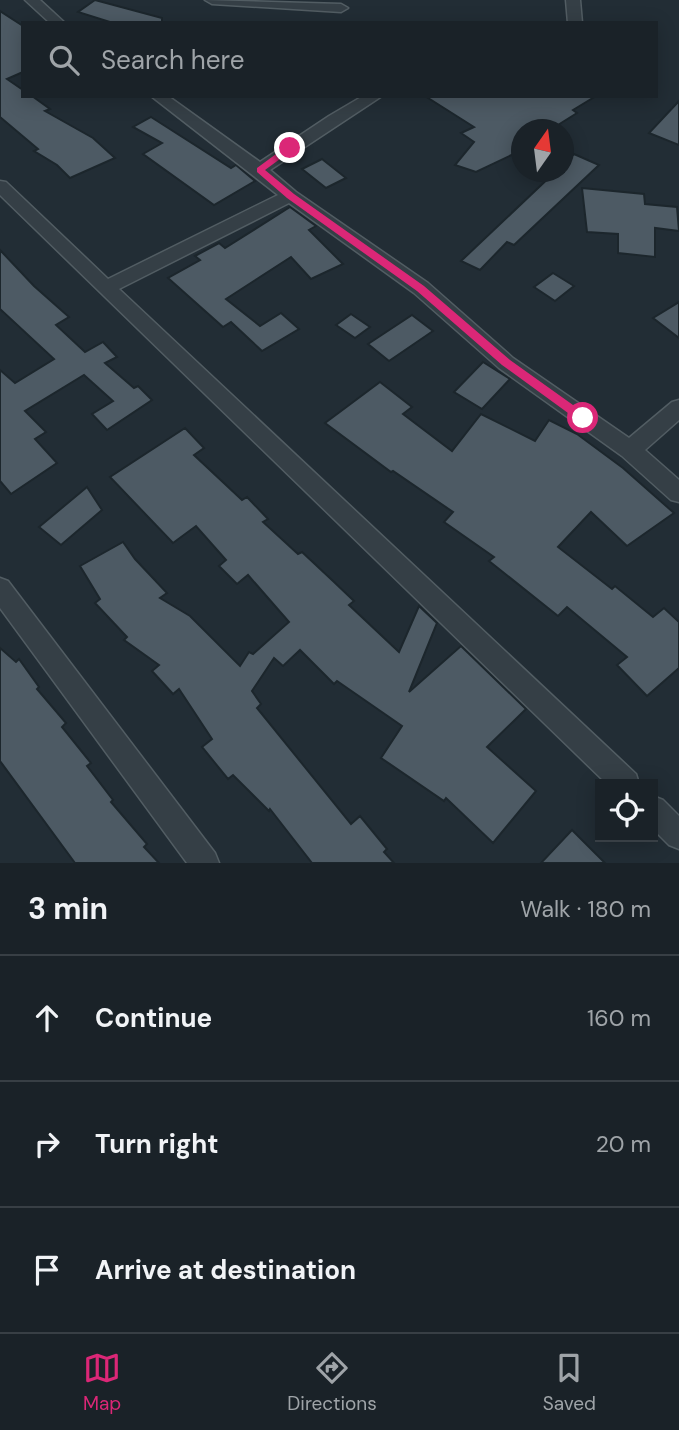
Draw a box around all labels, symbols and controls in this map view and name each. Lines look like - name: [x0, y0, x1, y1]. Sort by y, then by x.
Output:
- search box: [21, 21, 658, 98]
- icon: search: [45, 41, 83, 79]
- text: Search here: [101, 43, 244, 77]
- north arrow: [511, 119, 574, 182]
- route end: [274, 132, 305, 163]
- route start: [567, 402, 598, 433]
- map controls: [595, 779, 658, 842]
- button: locate: [595, 779, 658, 842]
- text: 3 min: [28, 889, 108, 928]
- text: Walk · 180 m: [520, 894, 651, 924]
- icon: ahead: [28, 999, 66, 1037]
- text: Continue: [95, 1001, 212, 1035]
- text: 160 m: [587, 1003, 651, 1033]
- icon: right: [28, 1125, 66, 1163]
- text: Turn right: [95, 1127, 219, 1161]
- text: 20 m: [596, 1129, 651, 1159]
- icon: arrive: [28, 1251, 66, 1289]
- text: Arrive at destination: [95, 1253, 356, 1287]
- tab: Map: [83, 1349, 121, 1416]
- tab: Directions: [287, 1349, 377, 1416]
- tab: Saved: [543, 1349, 596, 1416]

